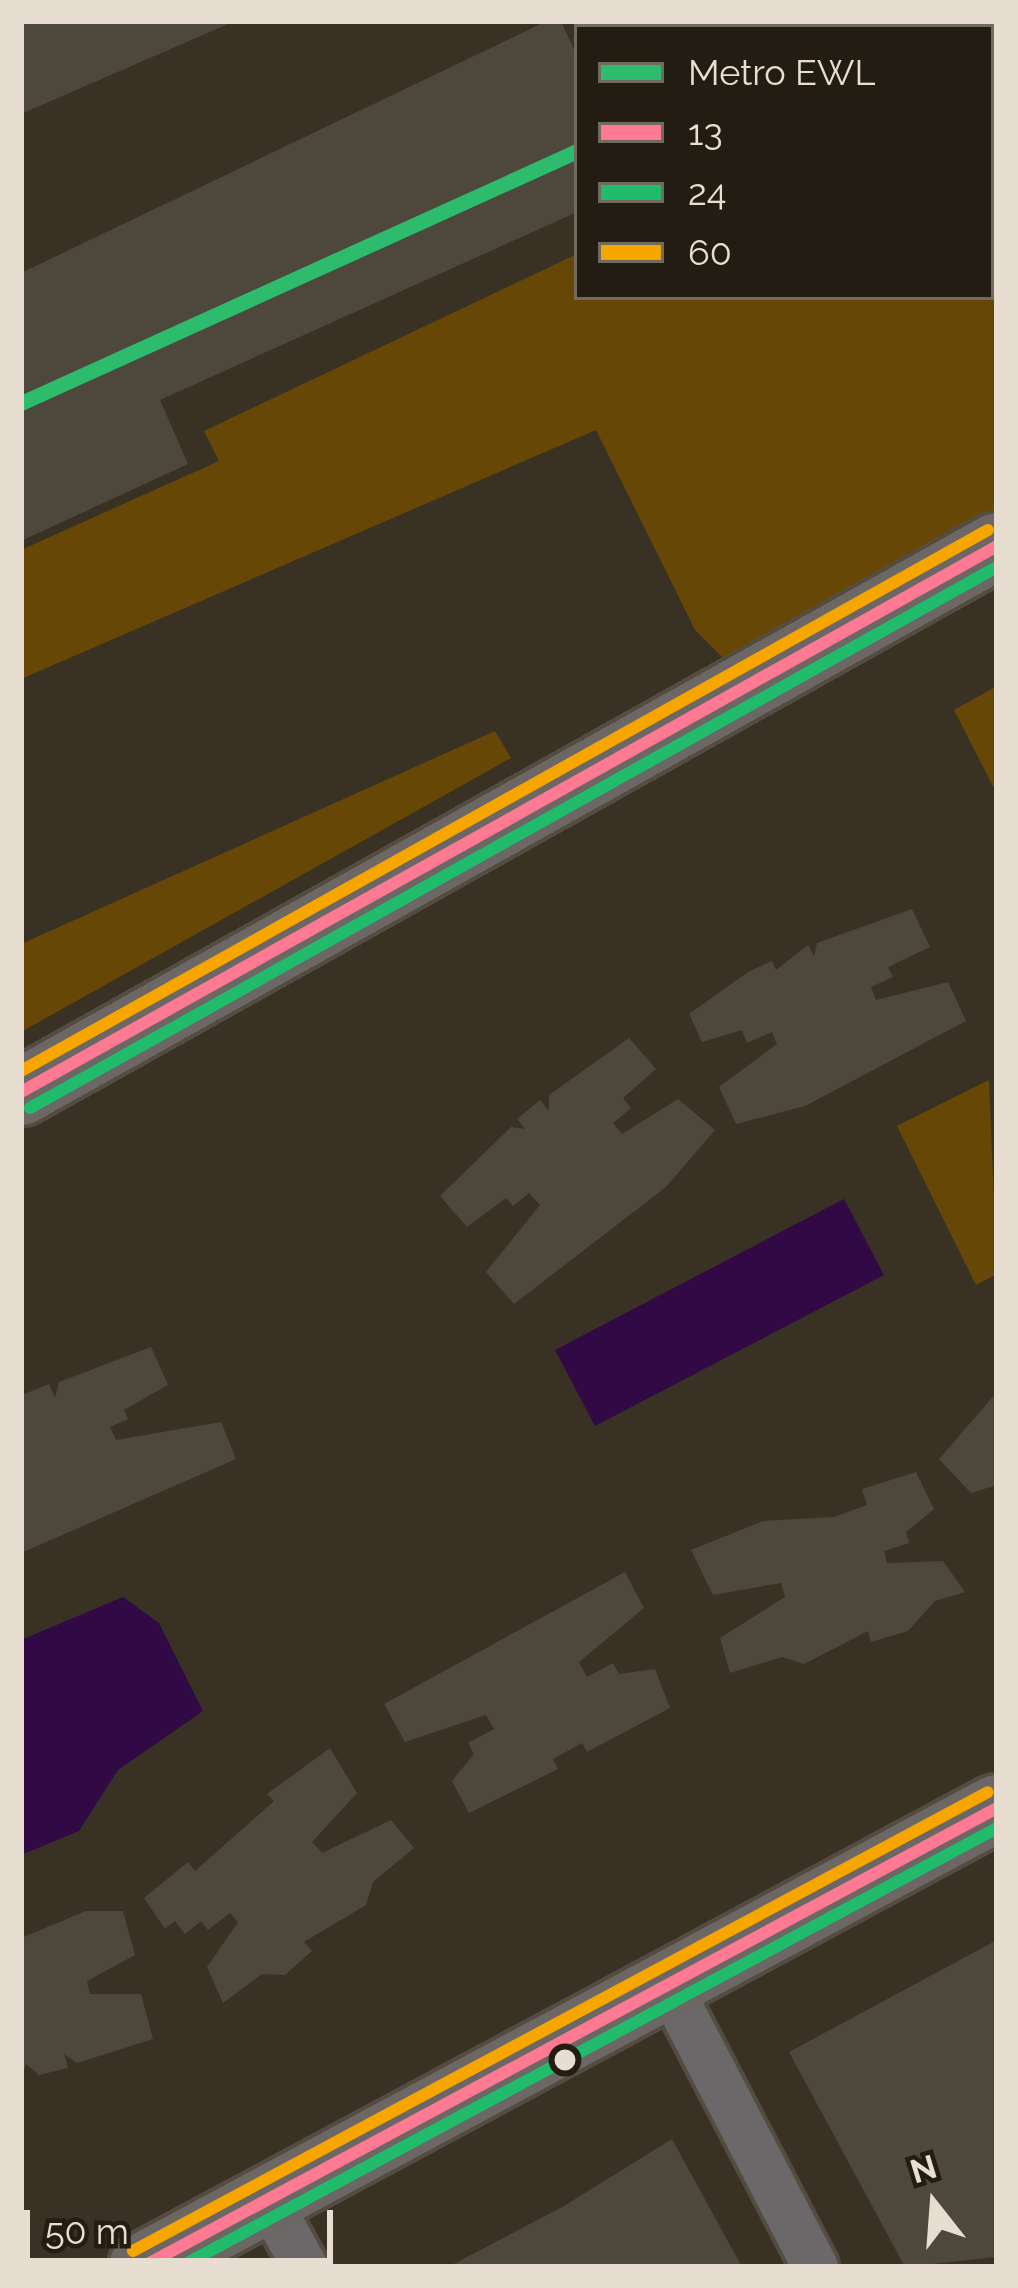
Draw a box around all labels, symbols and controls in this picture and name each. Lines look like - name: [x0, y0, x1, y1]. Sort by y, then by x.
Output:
- legend: [574, 24, 994, 300]
- text: Metro EWL: [688, 51, 876, 93]
- text: 13: [688, 111, 723, 153]
- text: 24: [688, 171, 726, 213]
- text: 60: [688, 231, 732, 273]
- unlabelled marker: [554, 2049, 576, 2071]
- north arrow: [874, 2144, 994, 2264]
- text: N: [906, 2147, 941, 2191]
- scale bar: [30, 2186, 339, 2260]
- text: 50 m: [45, 2210, 129, 2252]

